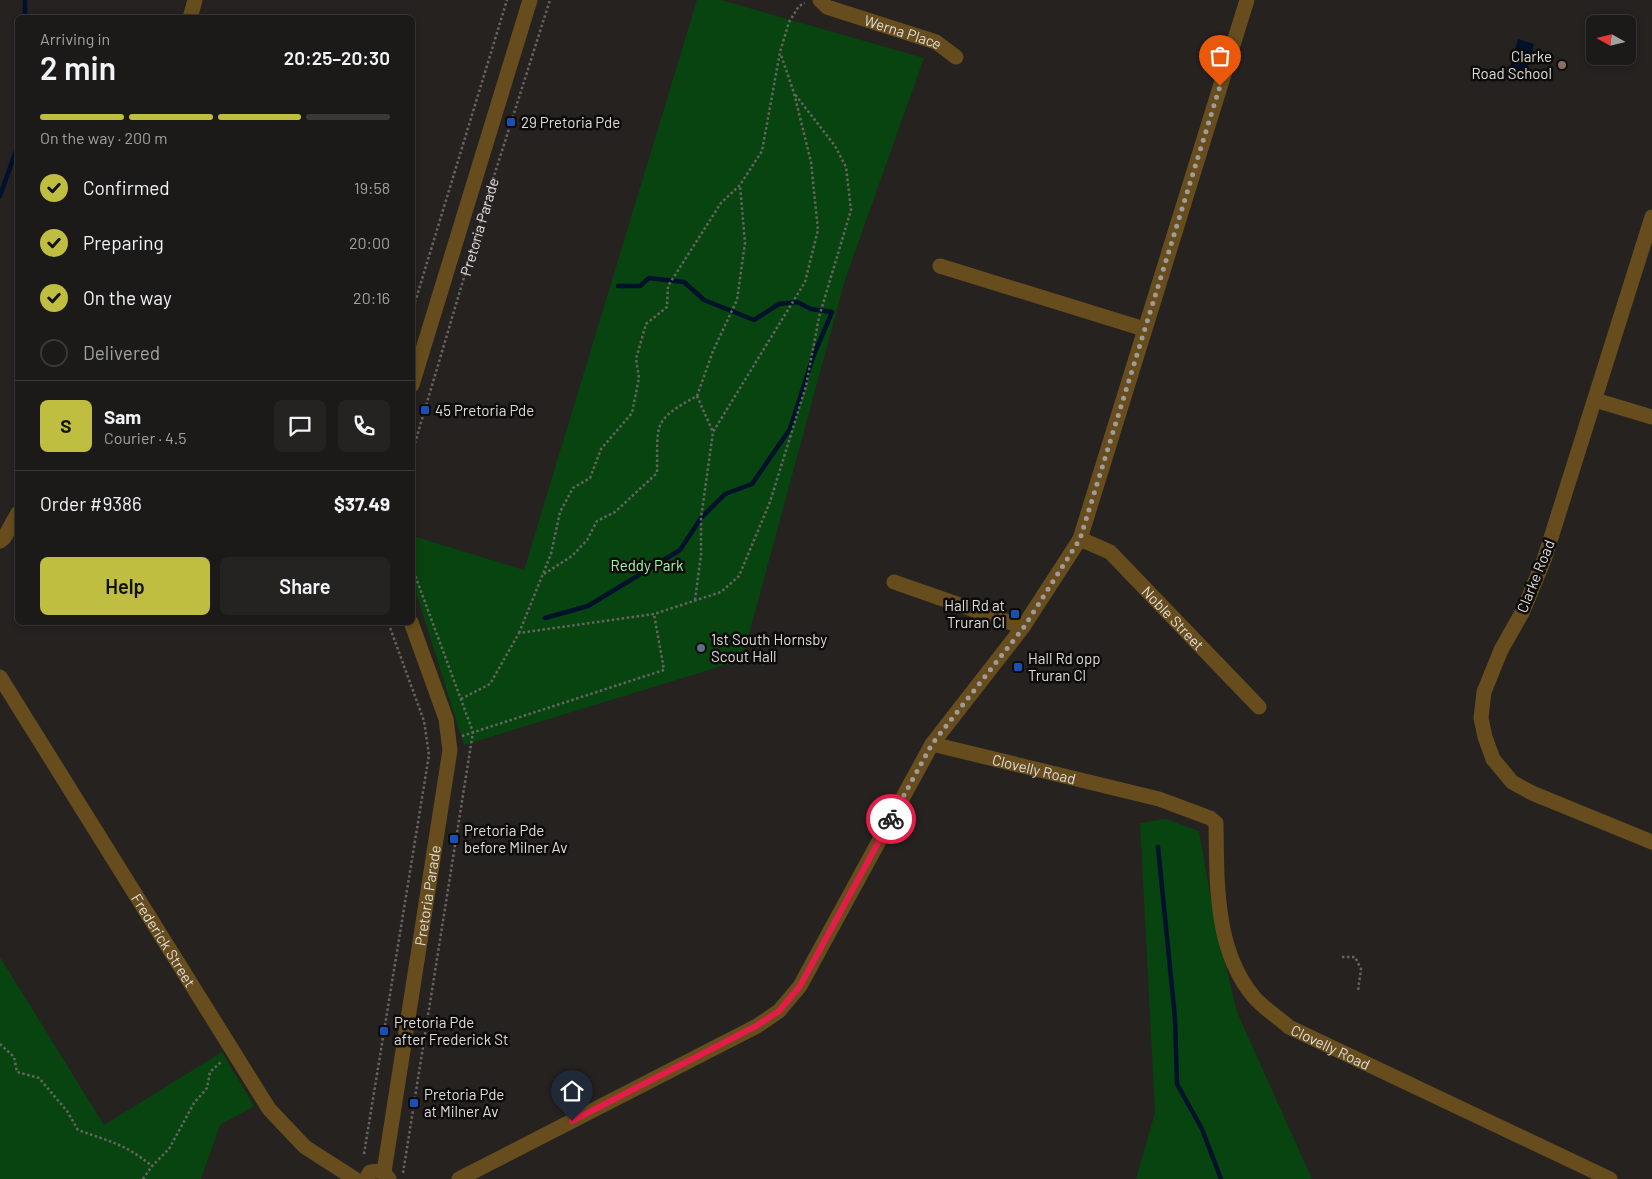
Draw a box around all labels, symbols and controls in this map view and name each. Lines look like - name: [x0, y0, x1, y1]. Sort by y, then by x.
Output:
- street label: Werna Place: [862, 11, 946, 53]
- north arrow: [1586, 15, 1636, 65]
- map controls: [1586, 15, 1636, 65]
- text: Arriving in: [40, 29, 110, 48]
- pin: [1199, 35, 1241, 86]
- icon: bag: [1206, 42, 1234, 70]
- text: 20:25–20:30: [284, 46, 390, 69]
- place label: Clarke Road School: [1471, 47, 1552, 82]
- text: 2 min: [40, 48, 116, 86]
- marker: Clarke Road School: [1556, 59, 1568, 71]
- place label: 29 Pretoria Pde: [521, 113, 620, 131]
- marker: 29 Pretoria Pde: [505, 116, 517, 128]
- text: On the way · 200 m: [40, 128, 168, 147]
- icon: check: [40, 174, 68, 202]
- text: Confirmed: [83, 176, 170, 199]
- street label: Pretoria Parade: [456, 176, 502, 278]
- text: 19:58: [354, 178, 390, 197]
- icon: check: [40, 229, 68, 257]
- text: Preparing: [83, 231, 164, 254]
- text: 20:00: [349, 233, 390, 252]
- icon: check: [40, 284, 68, 312]
- text: On the way: [83, 286, 172, 309]
- text: 20:16: [353, 288, 390, 307]
- text: Delivered: [83, 341, 160, 364]
- button: chat: [274, 400, 326, 452]
- button: phone: [338, 400, 390, 452]
- place label: 45 Pretoria Pde: [435, 401, 534, 419]
- marker: 45 Pretoria Pde: [419, 404, 431, 416]
- text: Sam: [104, 405, 141, 428]
- text: S: [60, 414, 72, 437]
- text: Courier · 4.5: [104, 428, 187, 447]
- text: Order #9386: [40, 492, 142, 515]
- text: $37.49: [334, 492, 390, 515]
- street label: Clarke Road: [1512, 537, 1558, 615]
- park label: Reddy Park: [611, 556, 684, 574]
- button: Help: [40, 557, 210, 615]
- button: Share: [220, 557, 390, 615]
- street label: Noble Street: [1138, 582, 1208, 654]
- place label: Hall Rd at Truran Cl: [944, 596, 1005, 631]
- marker: Hall Rd at Truran Cl: [1009, 608, 1021, 620]
- place label: 1st South Hornsby Scout Hall: [711, 630, 827, 665]
- marker: 1st South Hornsby Scout Hall: [695, 642, 707, 654]
- place label: Hall Rd opp Truran Cl: [1028, 649, 1100, 684]
- marker: Hall Rd opp Truran Cl: [1012, 661, 1024, 673]
- street label: Clovelly Road: [990, 750, 1078, 788]
- courier: [866, 794, 916, 844]
- icon: bike: [877, 805, 905, 833]
- place label: Pretoria Pde before Milner Av: [464, 821, 567, 856]
- marker: Pretoria Pde before Milner Av: [448, 833, 460, 845]
- street label: Pretoria Parade: [411, 844, 444, 947]
- street label: Frederick Street: [128, 890, 200, 990]
- place label: Pretoria Pde after Frederick St: [394, 1013, 508, 1048]
- street label: Clovelly Road: [1288, 1020, 1373, 1073]
- marker: Pretoria Pde after Frederick St: [378, 1025, 390, 1037]
- pin: [551, 1070, 593, 1121]
- icon: home: [558, 1077, 586, 1105]
- place label: Pretoria Pde at Milner Av: [424, 1085, 504, 1120]
- marker: Pretoria Pde at Milner Av: [408, 1097, 420, 1109]

